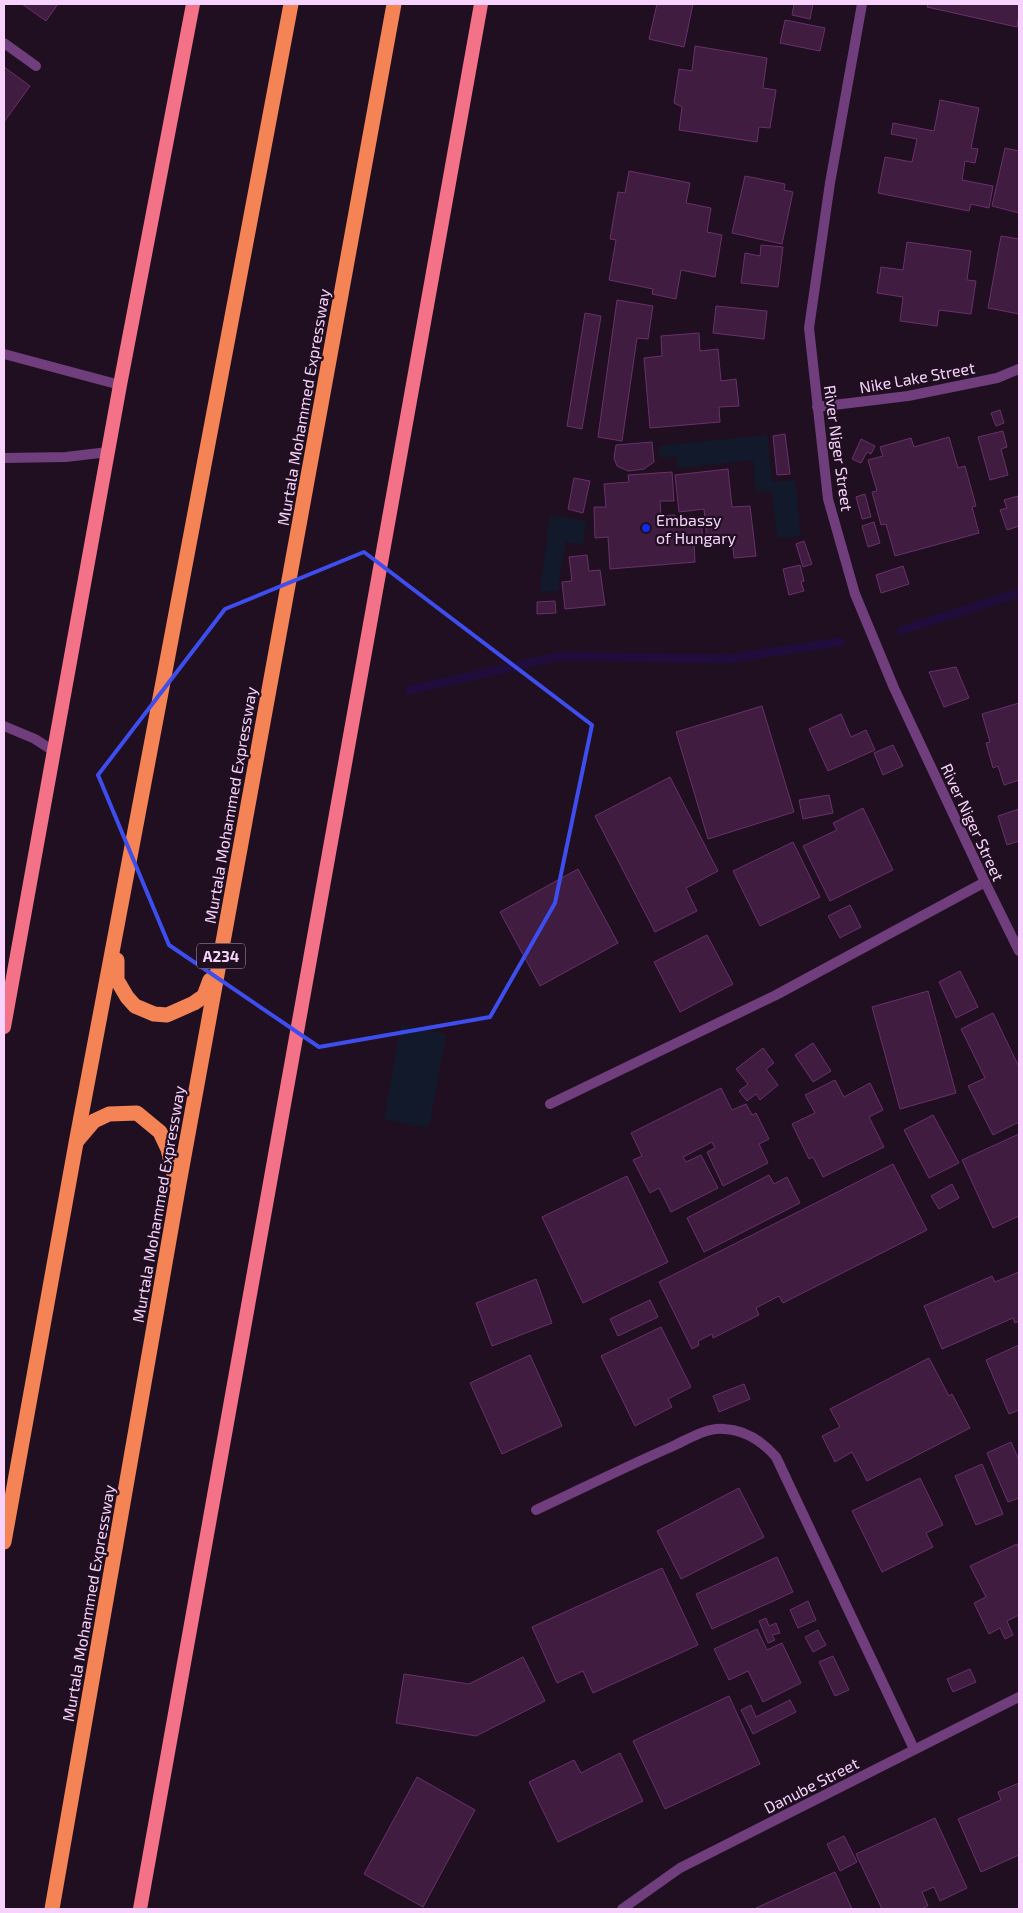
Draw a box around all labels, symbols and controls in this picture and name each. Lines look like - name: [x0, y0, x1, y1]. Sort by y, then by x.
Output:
- street label: Murtala Mohammed Expressway: [273, 287, 333, 527]
- street label: Nike Lake Street: [858, 357, 976, 397]
- street label: River Niger Street: [821, 384, 857, 512]
- place label: Embassy of Hungary: [656, 510, 737, 547]
- marker: Embassy of Hungary: [640, 522, 652, 534]
- street label: Murtala Mohammed Expressway: [200, 685, 260, 925]
- street label: River Niger Street: [937, 760, 1009, 884]
- road number: A234: [197, 944, 245, 968]
- street label: Murtala Mohammed Expressway: [128, 1084, 188, 1324]
- street label: Murtala Mohammed Expressway: [58, 1483, 118, 1723]
- street label: Danube Street: [761, 1753, 861, 1817]

